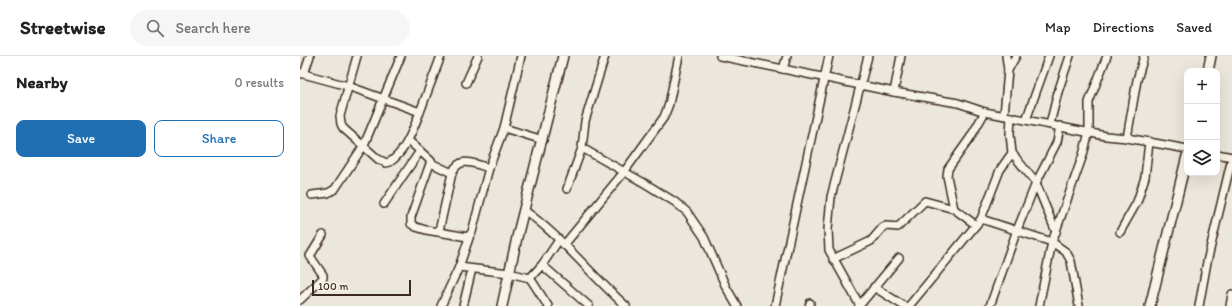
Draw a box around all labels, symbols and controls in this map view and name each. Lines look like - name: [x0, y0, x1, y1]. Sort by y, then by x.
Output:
- search box: [130, 10, 410, 46]
- text: Streetwise: [20, 16, 106, 39]
- icon: search: [144, 17, 166, 39]
- text: Search here: [176, 19, 251, 37]
- text: Map: [1045, 19, 1071, 36]
- text: Directions: [1093, 19, 1154, 36]
- text: Saved: [1176, 19, 1212, 36]
- map controls: [1184, 68, 1220, 176]
- button: +: [1184, 68, 1220, 104]
- text: Nearby: [16, 72, 68, 92]
- text: 0 results: [234, 75, 284, 90]
- button: −: [1184, 104, 1220, 140]
- button: Save: [16, 120, 146, 157]
- button: Share: [154, 120, 284, 157]
- button: layers: [1184, 140, 1220, 176]
- scale bar: [312, 278, 411, 297]
- text: 100 m: [318, 280, 348, 293]

